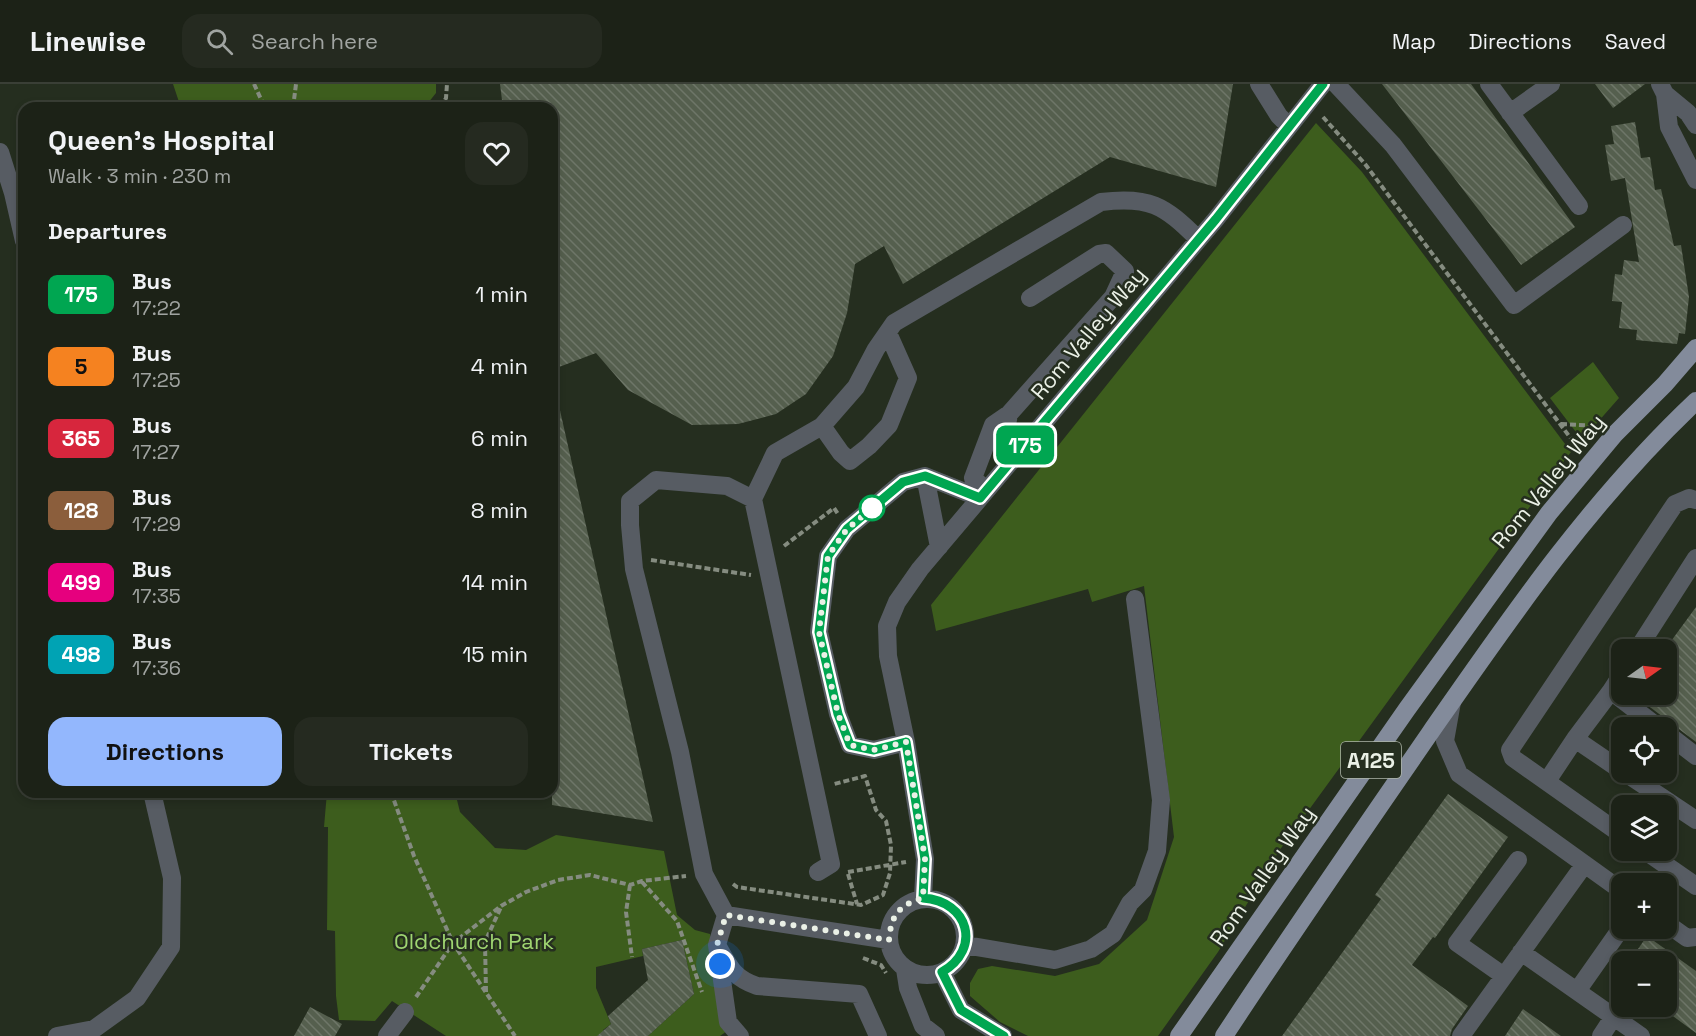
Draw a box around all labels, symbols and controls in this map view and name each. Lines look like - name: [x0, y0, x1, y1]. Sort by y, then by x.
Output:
- search box: [182, 14, 602, 68]
- text: Linewise: [30, 23, 146, 59]
- icon: search: [203, 25, 236, 58]
- text: Search here: [251, 27, 378, 55]
- text: Map: [1392, 28, 1436, 55]
- text: Directions: [1469, 28, 1572, 55]
- text: Saved: [1605, 28, 1666, 55]
- text: Queen's Hospital: [48, 122, 275, 158]
- button: heart: [465, 122, 528, 185]
- text: Walk · 3 min · 230 m: [48, 163, 231, 189]
- text: Departures: [48, 217, 167, 245]
- street label: Rom Valley Way: [1024, 261, 1152, 405]
- text: Bus: [132, 267, 172, 295]
- text: 1 min: [475, 280, 528, 308]
- text: 175: [64, 281, 98, 308]
- text: 17:22: [132, 295, 181, 321]
- text: Bus: [132, 339, 172, 367]
- text: 4 min: [471, 352, 528, 380]
- text: 5: [75, 353, 87, 380]
- text: 17:25: [132, 367, 181, 393]
- street label: Rom Valley Way: [1485, 408, 1611, 554]
- text: Bus: [132, 411, 172, 439]
- text: 6 min: [471, 424, 528, 452]
- text: 365: [62, 425, 100, 452]
- line badge: 175: [990, 426, 1060, 464]
- text: 175: [1008, 432, 1042, 459]
- text: 17:27: [132, 439, 180, 465]
- text: Bus: [132, 483, 172, 511]
- unlabelled marker: [859, 495, 885, 521]
- text: 8 min: [471, 496, 528, 524]
- text: 128: [64, 497, 98, 524]
- text: 17:29: [132, 511, 181, 537]
- text: Bus: [132, 555, 172, 583]
- text: 14 min: [462, 568, 528, 596]
- text: 499: [61, 569, 101, 596]
- text: 17:35: [132, 583, 181, 609]
- text: Bus: [132, 627, 172, 655]
- north arrow: [1611, 639, 1677, 705]
- map controls: [1611, 639, 1677, 1017]
- text: 15 min: [462, 640, 528, 668]
- text: 498: [62, 641, 100, 668]
- text: 17:36: [132, 655, 181, 681]
- button: Directions: [48, 717, 282, 786]
- button: Tickets: [294, 717, 528, 786]
- button: locate: [1611, 717, 1677, 783]
- road number: A125: [1341, 742, 1401, 778]
- button: layers: [1611, 795, 1677, 861]
- street label: Rom Valley Way: [1203, 800, 1321, 952]
- button: +: [1611, 873, 1677, 939]
- park label: Oldchurch Park: [394, 927, 554, 955]
- your location: [705, 949, 735, 979]
- button: −: [1611, 951, 1677, 1017]

